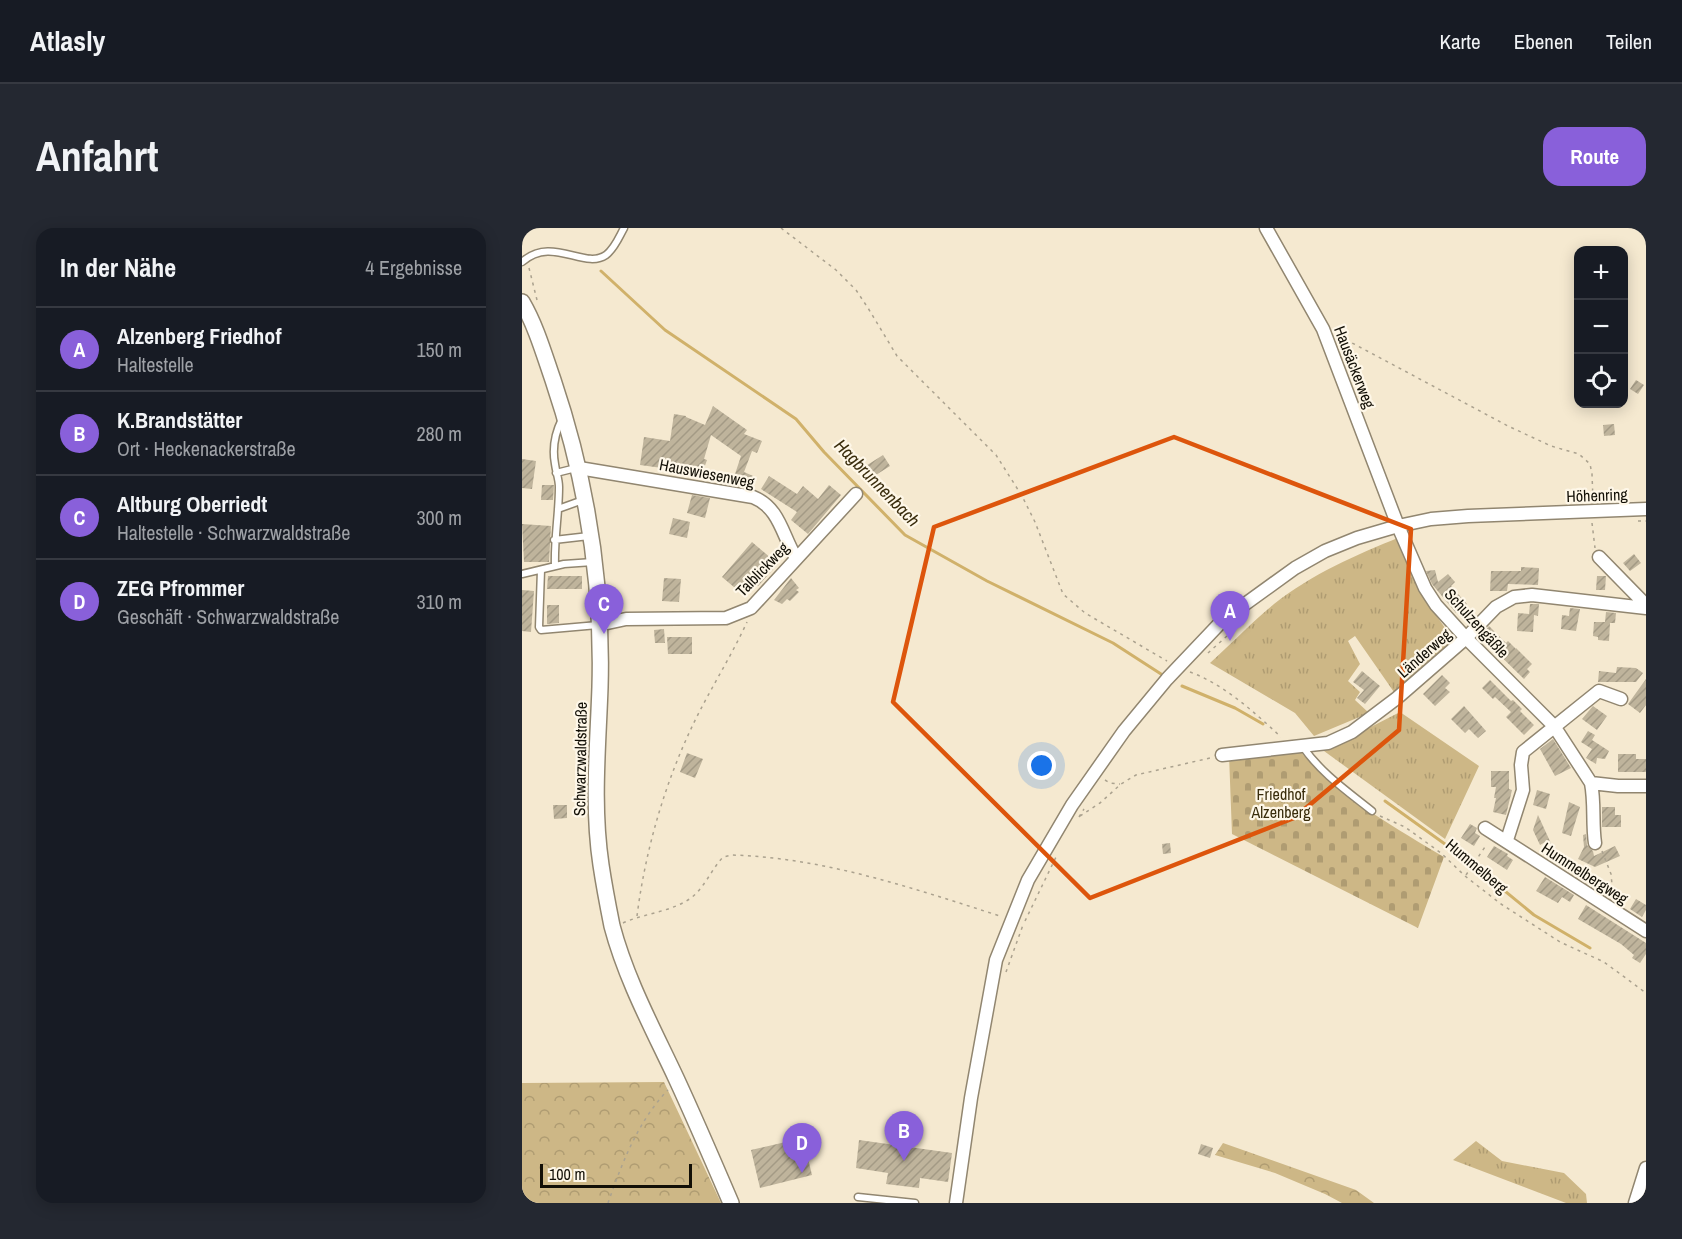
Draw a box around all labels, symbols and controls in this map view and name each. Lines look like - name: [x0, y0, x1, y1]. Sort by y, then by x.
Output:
- text: Atlasly: [30, 22, 105, 60]
- text: Karte: [1440, 27, 1481, 56]
- text: Ebenen: [1514, 27, 1573, 56]
- text: Teilen: [1606, 27, 1652, 56]
- button: Route: [1543, 127, 1646, 186]
- text: Anfahrt: [36, 128, 158, 184]
- map controls: [1574, 246, 1628, 408]
- button: +: [1574, 246, 1628, 300]
- text: In der Nähe: [60, 250, 176, 285]
- text: 4 Ergebnisse: [365, 254, 462, 281]
- button: −: [1574, 300, 1628, 354]
- text: Alzenberg Friedhof: [117, 321, 281, 351]
- street label: Hausäckerweg: [1329, 323, 1381, 412]
- text: A: [74, 336, 85, 363]
- text: 150 m: [416, 336, 462, 363]
- text: Haltestelle: [117, 351, 194, 378]
- button: locate: [1574, 354, 1628, 408]
- text: K.Brandstätter: [117, 405, 242, 435]
- text: B: [74, 420, 85, 447]
- text: 280 m: [416, 420, 462, 447]
- water label: Hagbrunnenbach: [829, 433, 926, 532]
- text: Ort · Heckenackerstraße: [117, 435, 296, 462]
- street label: Hauswiesenweg: [658, 453, 757, 493]
- street label: Höhenring: [1566, 483, 1629, 507]
- text: Altburg Oberriedt: [117, 489, 267, 519]
- text: C: [74, 504, 85, 531]
- text: 300 m: [416, 504, 462, 531]
- text: Haltestelle · Schwarzwaldstraße: [117, 519, 350, 546]
- street label: Talblickweg: [730, 536, 794, 601]
- text: ZEG Pfrommer: [117, 573, 244, 603]
- street label: Schulzengäßle: [1440, 583, 1514, 663]
- pin: C: [584, 584, 623, 634]
- text: D: [74, 588, 85, 615]
- text: 310 m: [416, 588, 462, 615]
- pin: A: [1210, 592, 1250, 641]
- text: Geschäft · Schwarzwaldstraße: [117, 603, 339, 630]
- street label: Länderweg: [1392, 623, 1456, 683]
- street label: Schwarzwaldstraße: [568, 702, 592, 816]
- your location: [1027, 751, 1056, 780]
- park label: Friedhof Alzenberg: [1250, 783, 1311, 823]
- street label: Hummelberg: [1441, 833, 1513, 899]
- street label: Hummelbergweg: [1537, 837, 1633, 910]
- pin: B: [884, 1112, 923, 1161]
- pin: D: [782, 1124, 822, 1173]
- scale bar: [540, 1161, 692, 1188]
- text: 100 m: [549, 1163, 585, 1185]

